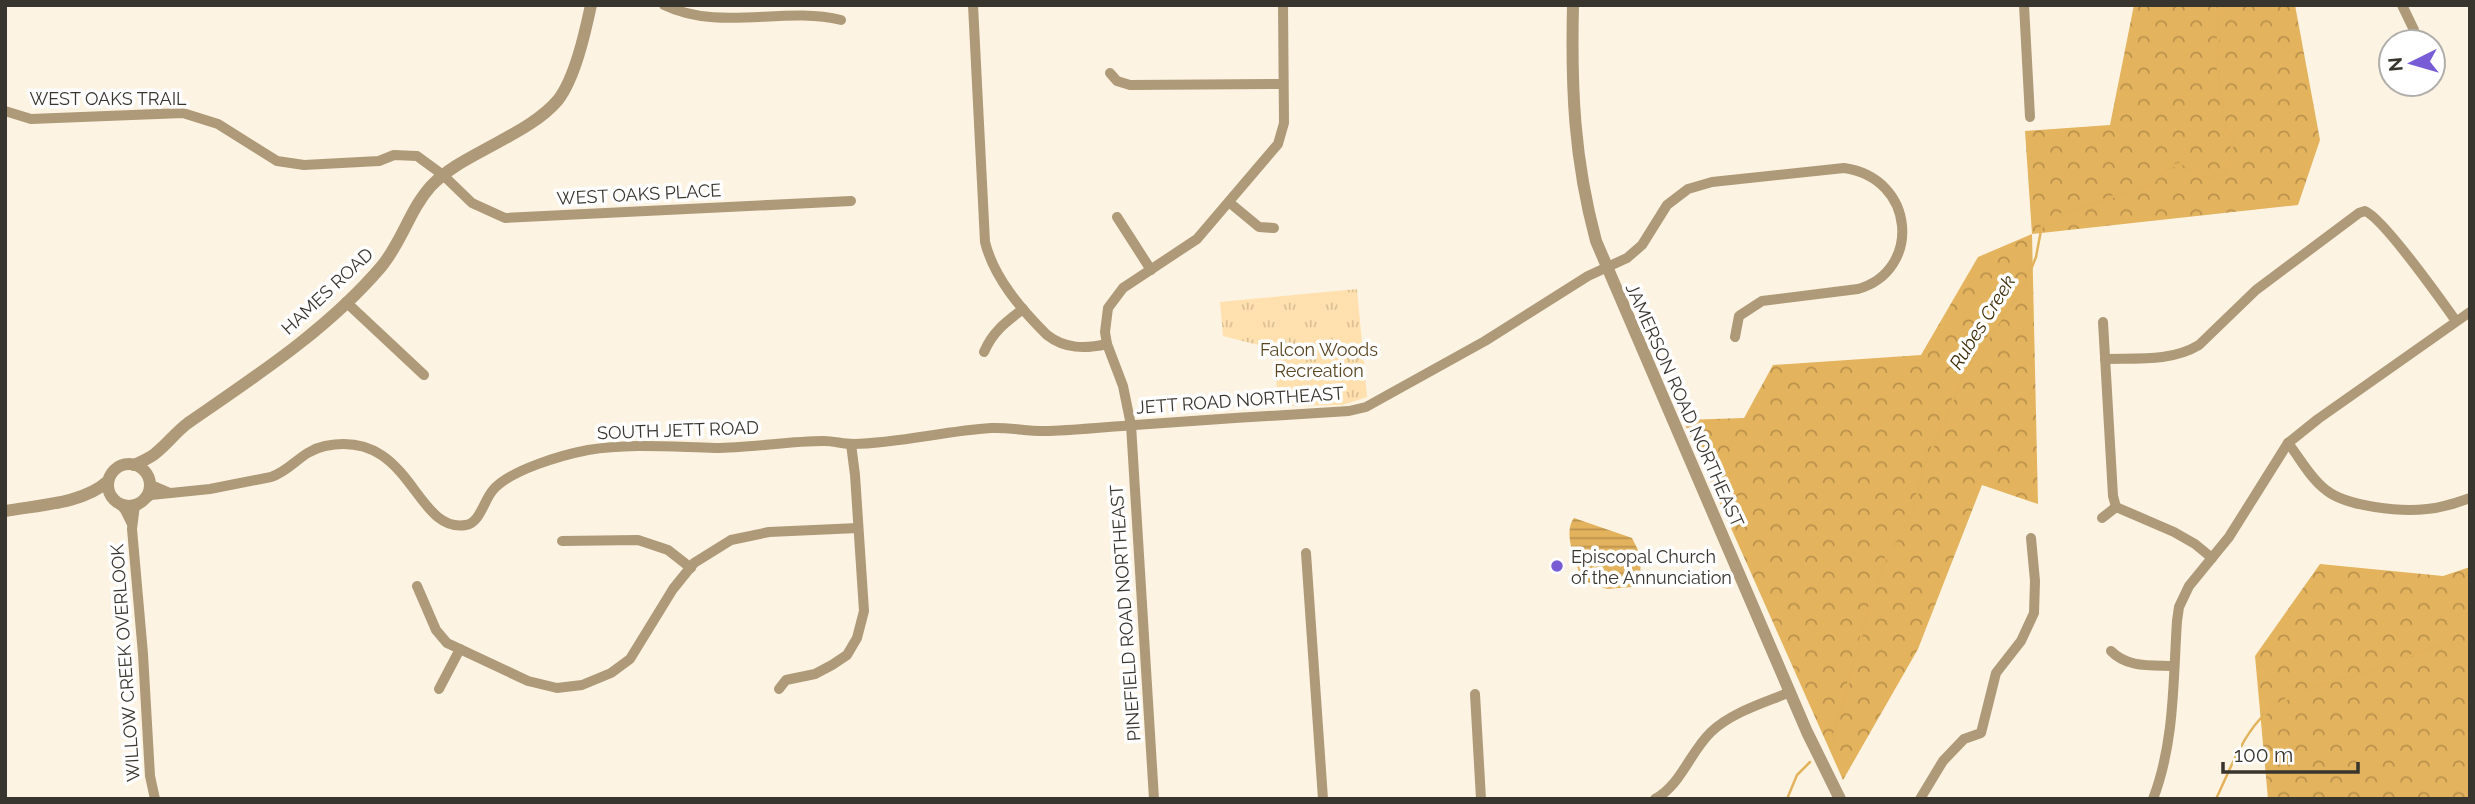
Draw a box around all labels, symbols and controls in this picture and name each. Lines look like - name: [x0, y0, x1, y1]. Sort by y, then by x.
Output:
- north arrow: [2377, 28, 2447, 98]
- text: N: [2383, 56, 2407, 73]
- street label: WEST OAKS TRAIL: [29, 88, 187, 109]
- street label: WEST OAKS PLACE: [556, 179, 722, 209]
- street label: HAMES ROAD: [277, 243, 377, 339]
- water label: Rubes Creek: [1944, 271, 2020, 373]
- street label: JAMERSON ROAD NORTHEAST: [1622, 280, 1748, 530]
- park label: Falcon Woods Recreation: [1260, 339, 1378, 381]
- street label: JETT ROAD NORTHEAST: [1135, 382, 1345, 418]
- street label: SOUTH JETT ROAD: [597, 417, 759, 443]
- street label: PINEFIELD ROAD NORTHEAST: [1106, 484, 1144, 742]
- street label: WILLOW CREEK OVERLOOK: [106, 543, 144, 783]
- place label: Episcopal Church of the Annunciation: [1571, 546, 1732, 588]
- marker: Episcopal Church of the Annunciation: [1549, 558, 1565, 574]
- scale bar: [2223, 730, 2358, 774]
- text: 100 m: [2234, 742, 2293, 767]

